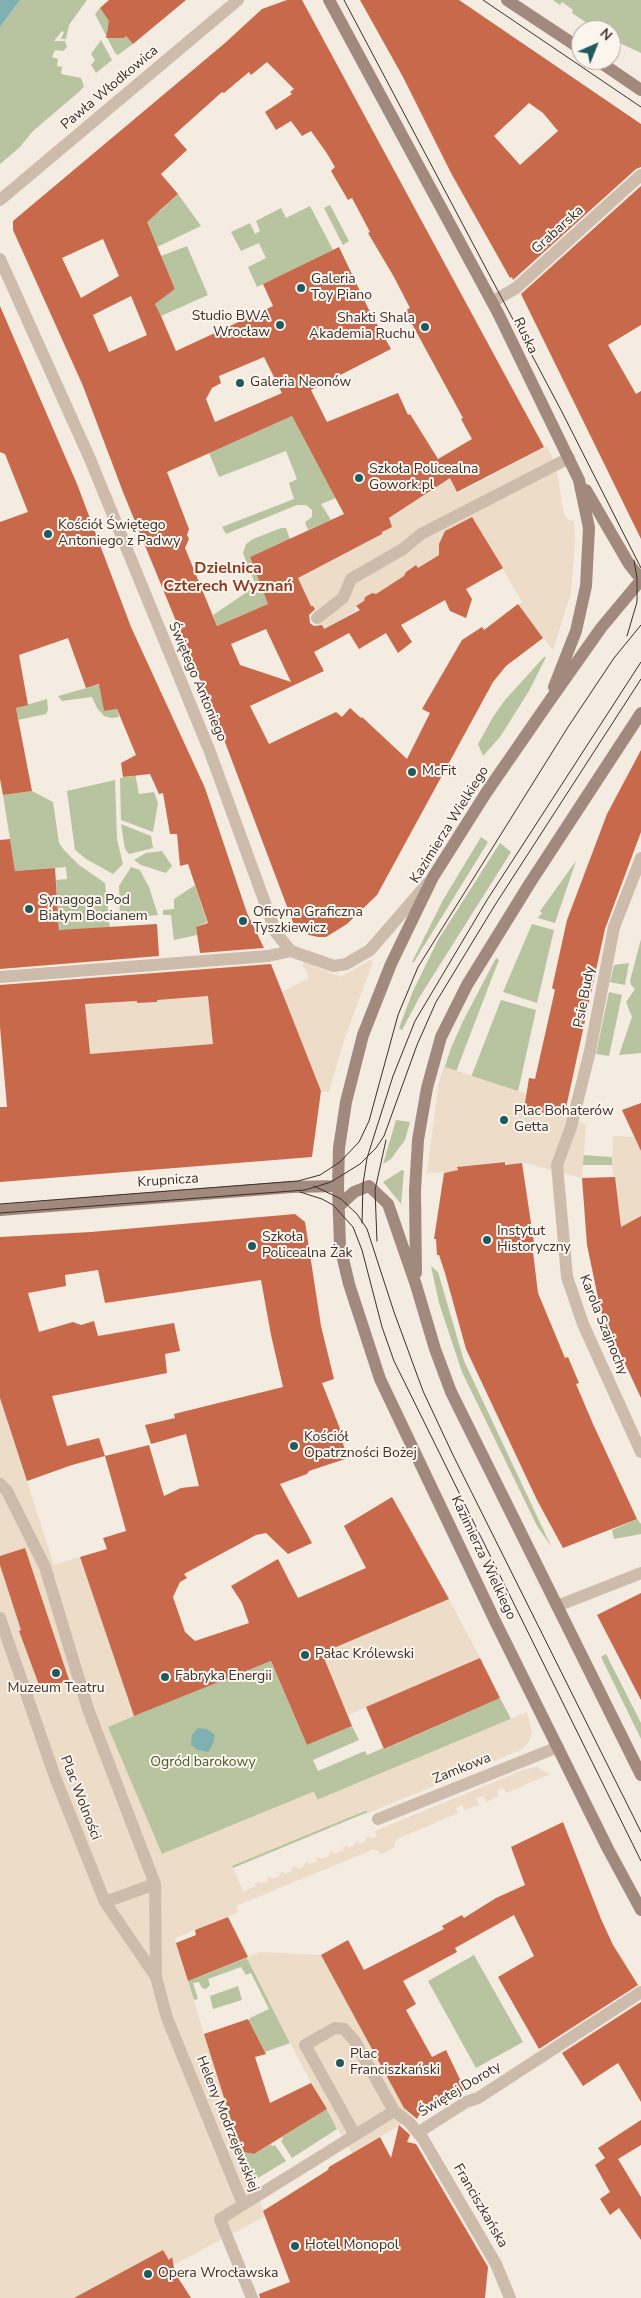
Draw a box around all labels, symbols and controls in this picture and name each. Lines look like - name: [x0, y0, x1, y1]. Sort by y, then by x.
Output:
- north arrow: [571, 20, 621, 70]
- text: N: [596, 24, 616, 45]
- street label: Pawła Włodkowica: [58, 42, 162, 134]
- street label: Grabarska: [529, 202, 587, 258]
- place label: Galeria Toy Piano: [311, 272, 372, 304]
- marker: Galeria Toy Piano: [295, 282, 307, 294]
- place label: Studio BWA Wrocław: [192, 309, 270, 342]
- place label: Shakti Shala Akademia Ruchu: [309, 311, 415, 344]
- street label: Ruska: [509, 315, 541, 357]
- marker: Studio BWA Wrocław: [274, 319, 286, 331]
- marker: Shakti Shala Akademia Ruchu: [419, 321, 431, 333]
- place label: Galeria Neonów: [250, 375, 351, 391]
- marker: Galeria Neonów: [234, 377, 246, 389]
- place label: Szkoła Policealna Gowork.pl: [369, 462, 478, 494]
- marker: Szkoła Policealna Gowork.pl: [353, 472, 365, 484]
- place label: Kościół Świętego Antoniego z Padwy: [58, 518, 180, 550]
- marker: Kościół Świętego Antoniego z Padwy: [42, 528, 54, 540]
- district label: Dzielnica Czterech Wyznań: [163, 559, 293, 597]
- street label: Świętego Antoniego: [164, 620, 230, 744]
- street label: Kazimierza Wielkiego: [407, 763, 493, 887]
- place label: McFit: [422, 764, 456, 780]
- marker: McFit: [406, 766, 418, 778]
- place label: Synagoga Pod Białym Bocianem: [39, 893, 148, 926]
- marker: Synagoga Pod Białym Bocianem: [23, 903, 35, 915]
- place label: Oficyna Graficzna Tyszkiewicz: [253, 905, 363, 938]
- marker: Oficyna Graficzna Tyszkiewicz: [237, 915, 249, 927]
- street label: Psie Budy: [571, 965, 599, 1029]
- place label: Plac Bohaterów Getta: [514, 1104, 614, 1136]
- marker: Plac Bohaterów Getta: [498, 1114, 510, 1126]
- street label: Krupnicza: [137, 1170, 199, 1192]
- place label: Instytut Historyczny: [497, 1224, 571, 1256]
- place label: Szkoła Policealna Żak: [262, 1230, 353, 1262]
- marker: Instytut Historyczny: [481, 1234, 493, 1246]
- marker: Szkoła Policealna Żak: [246, 1240, 258, 1252]
- street label: Karola Szajnochy: [575, 1272, 631, 1378]
- place label: Kościół Opatrzności Bożej: [304, 1430, 417, 1462]
- marker: Kościół Opatrzności Bożej: [288, 1440, 300, 1452]
- street label: Kazimierza Wielkiego: [447, 1493, 519, 1623]
- place label: Pałac Królewski: [315, 1647, 414, 1663]
- marker: Pałac Królewski: [299, 1649, 311, 1661]
- marker: Muzeum Teatru: [50, 1667, 62, 1679]
- place label: Fabryka Energii: [175, 1669, 272, 1685]
- marker: Fabryka Energii: [159, 1671, 171, 1683]
- place label: Muzeum Teatru: [7, 1681, 105, 1697]
- street label: Zamkowa: [431, 1750, 493, 1788]
- street label: Plac Wolności: [56, 1753, 104, 1843]
- park label: Ogród barokowy: [150, 1755, 256, 1771]
- place label: Plac Franciszkański: [350, 2047, 440, 2080]
- street label: Heleny Modrzejewskiej: [192, 2054, 262, 2194]
- marker: Plac Franciszkański: [334, 2057, 346, 2069]
- street label: Świętej Doroty: [416, 2059, 504, 2121]
- street label: Franciszkańska: [449, 2161, 511, 2251]
- place label: Hotel Monopol: [305, 2238, 399, 2254]
- marker: Hotel Monopol: [289, 2240, 301, 2252]
- place label: Opera Wrocławska: [158, 2266, 278, 2282]
- marker: Opera Wrocławska: [142, 2268, 154, 2280]

